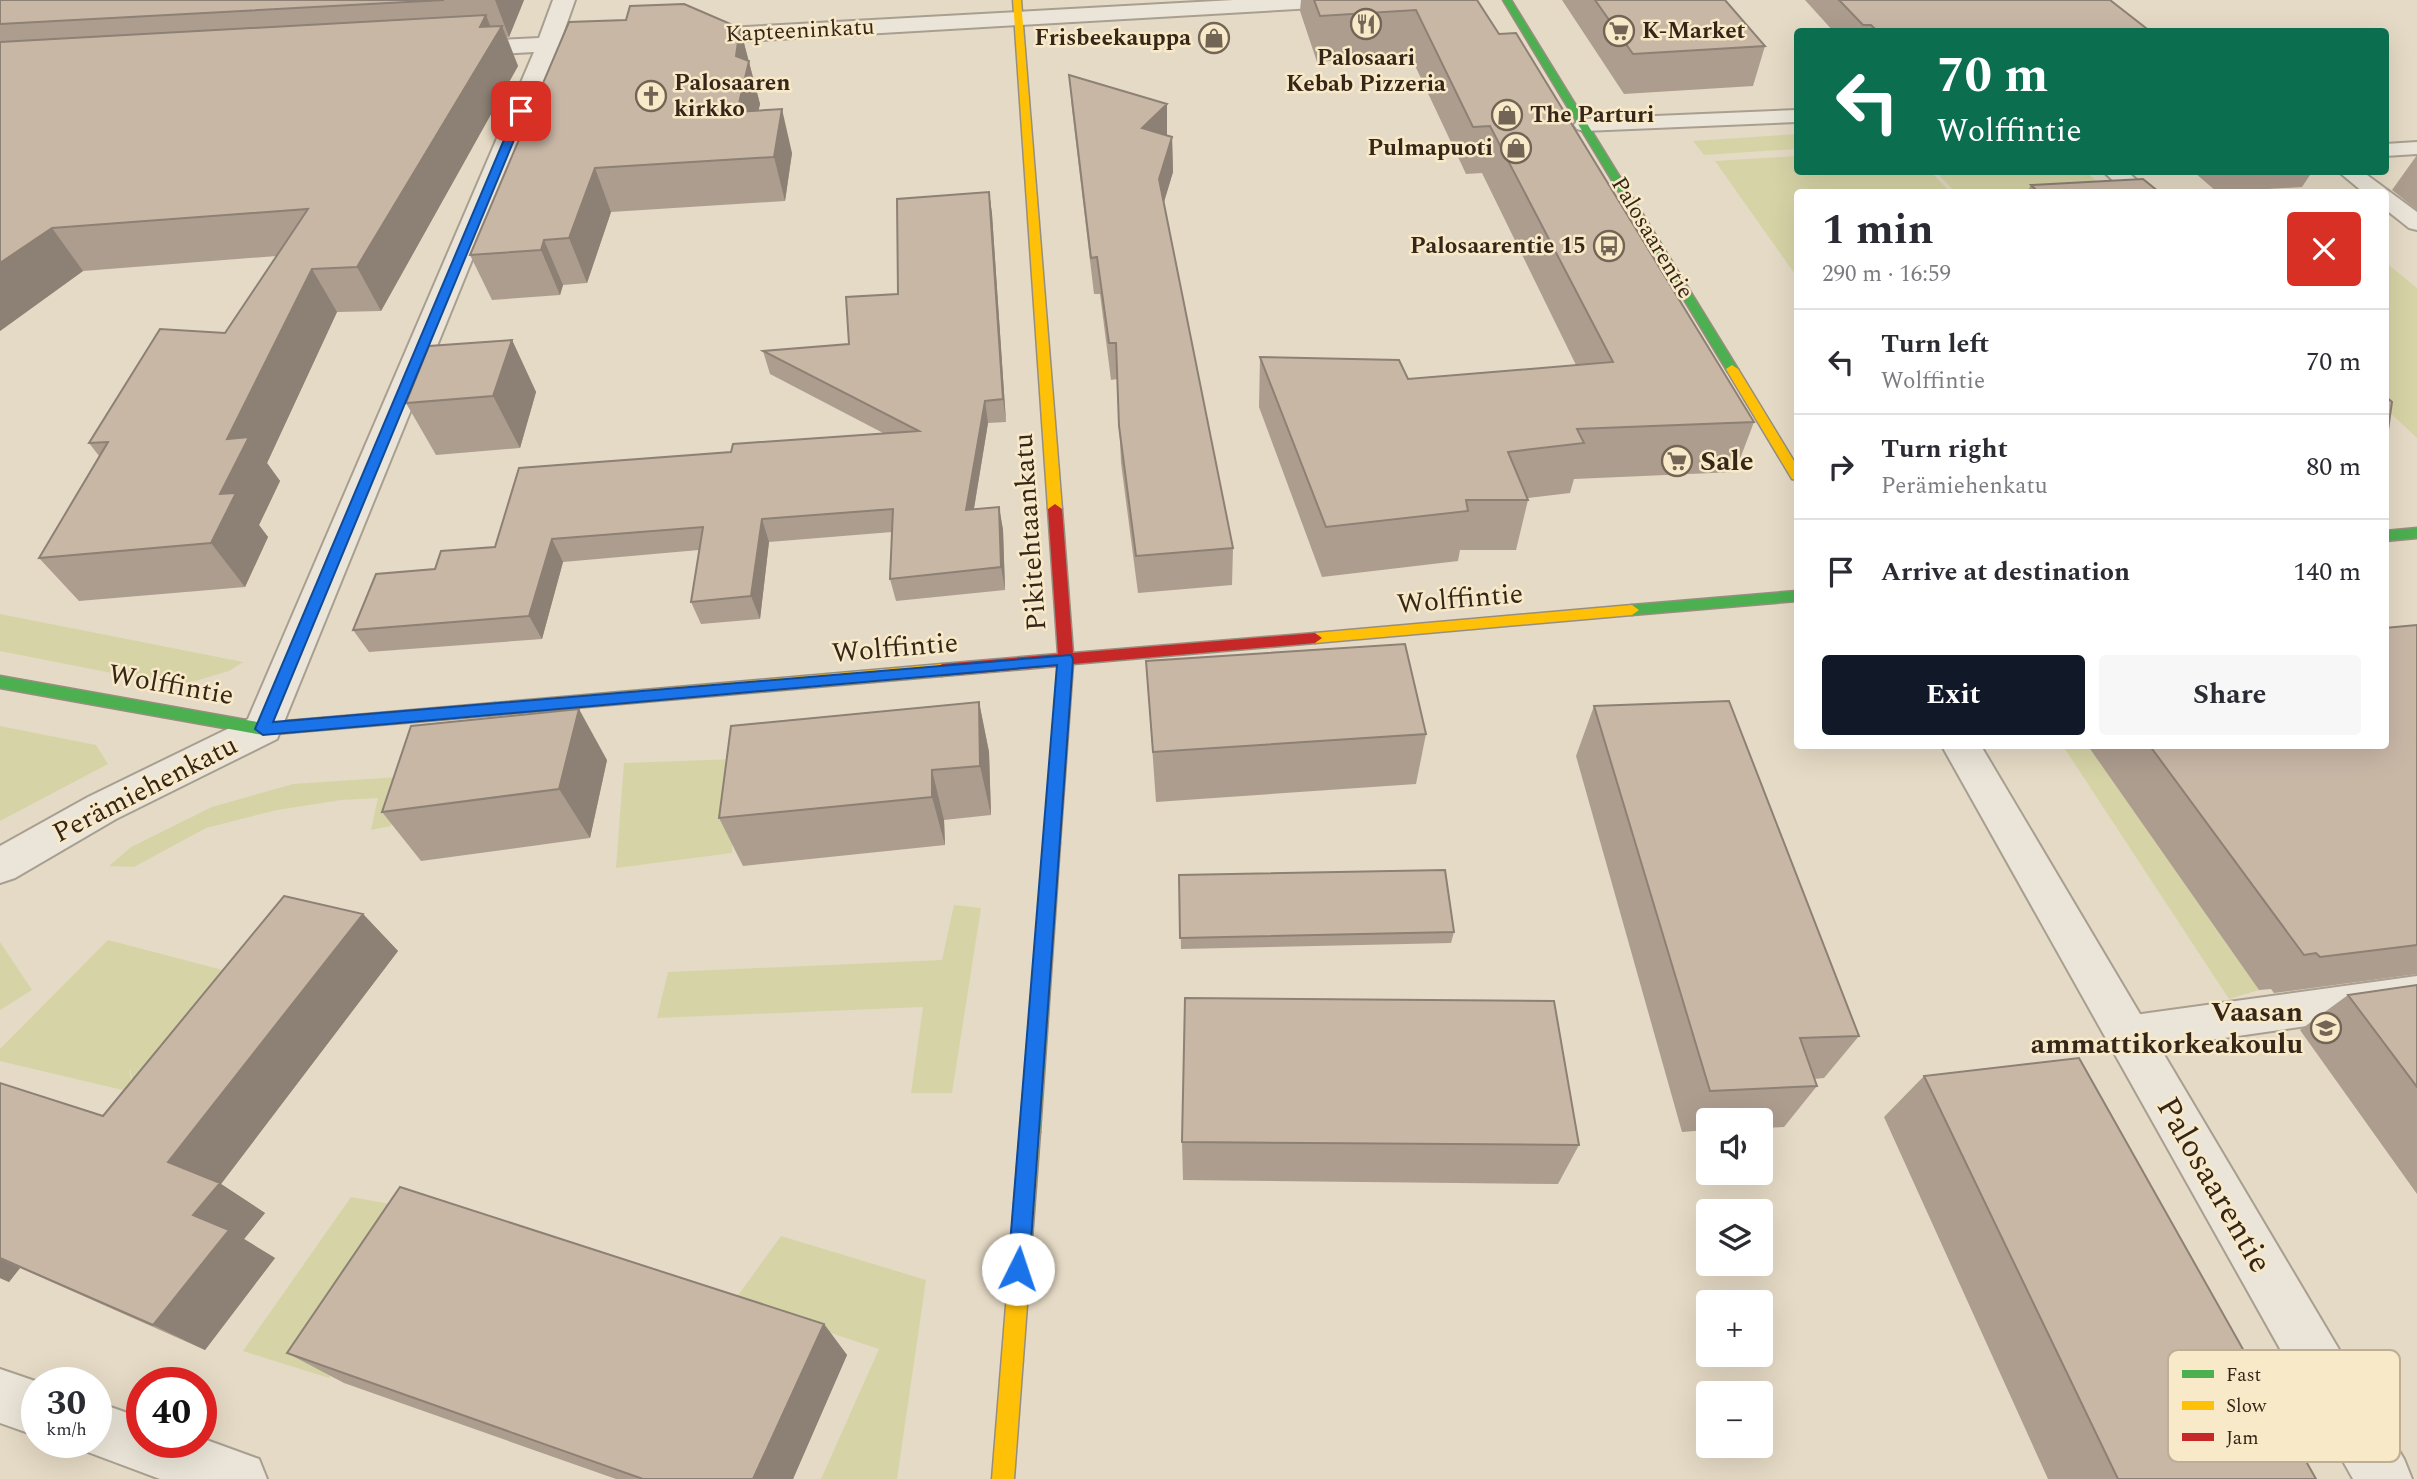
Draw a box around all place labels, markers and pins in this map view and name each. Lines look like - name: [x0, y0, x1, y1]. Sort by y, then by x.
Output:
- restaurant icon: Palosaari Kebab Pizzeria: [1349, 7, 1383, 41]
- supermarket icon: K-Market: [1602, 14, 1636, 48]
- place label: K-Market: [1642, 14, 1746, 49]
- place label: Frisbeekauppa: [1035, 21, 1191, 56]
- shop icon: Frisbeekauppa: [1197, 21, 1231, 55]
- place label: Palosaari Kebab Pizzeria: [1286, 41, 1446, 102]
- place label: Palosaaren kirkko: [674, 66, 790, 127]
- church icon: Palosaaren kirkko: [634, 79, 668, 113]
- pin: [491, 81, 551, 141]
- shop icon: The Parturi: [1490, 98, 1524, 132]
- place label: The Parturi: [1530, 98, 1654, 133]
- place label: Pulmapuoti: [1367, 131, 1493, 166]
- shop icon: Pulmapuoti: [1499, 131, 1533, 165]
- place label: Palosaarentie 15: [1410, 229, 1586, 264]
- bus stop icon: Palosaarentie 15: [1592, 229, 1626, 263]
- place label: Sale: [1700, 440, 1754, 483]
- supermarket icon: Sale: [1660, 444, 1694, 478]
- place label: Vaasan ammattikorkeakoulu: [2031, 991, 2303, 1066]
- school or university icon: Vaasan ammattikorkeakoulu: [2309, 1011, 2343, 1045]

